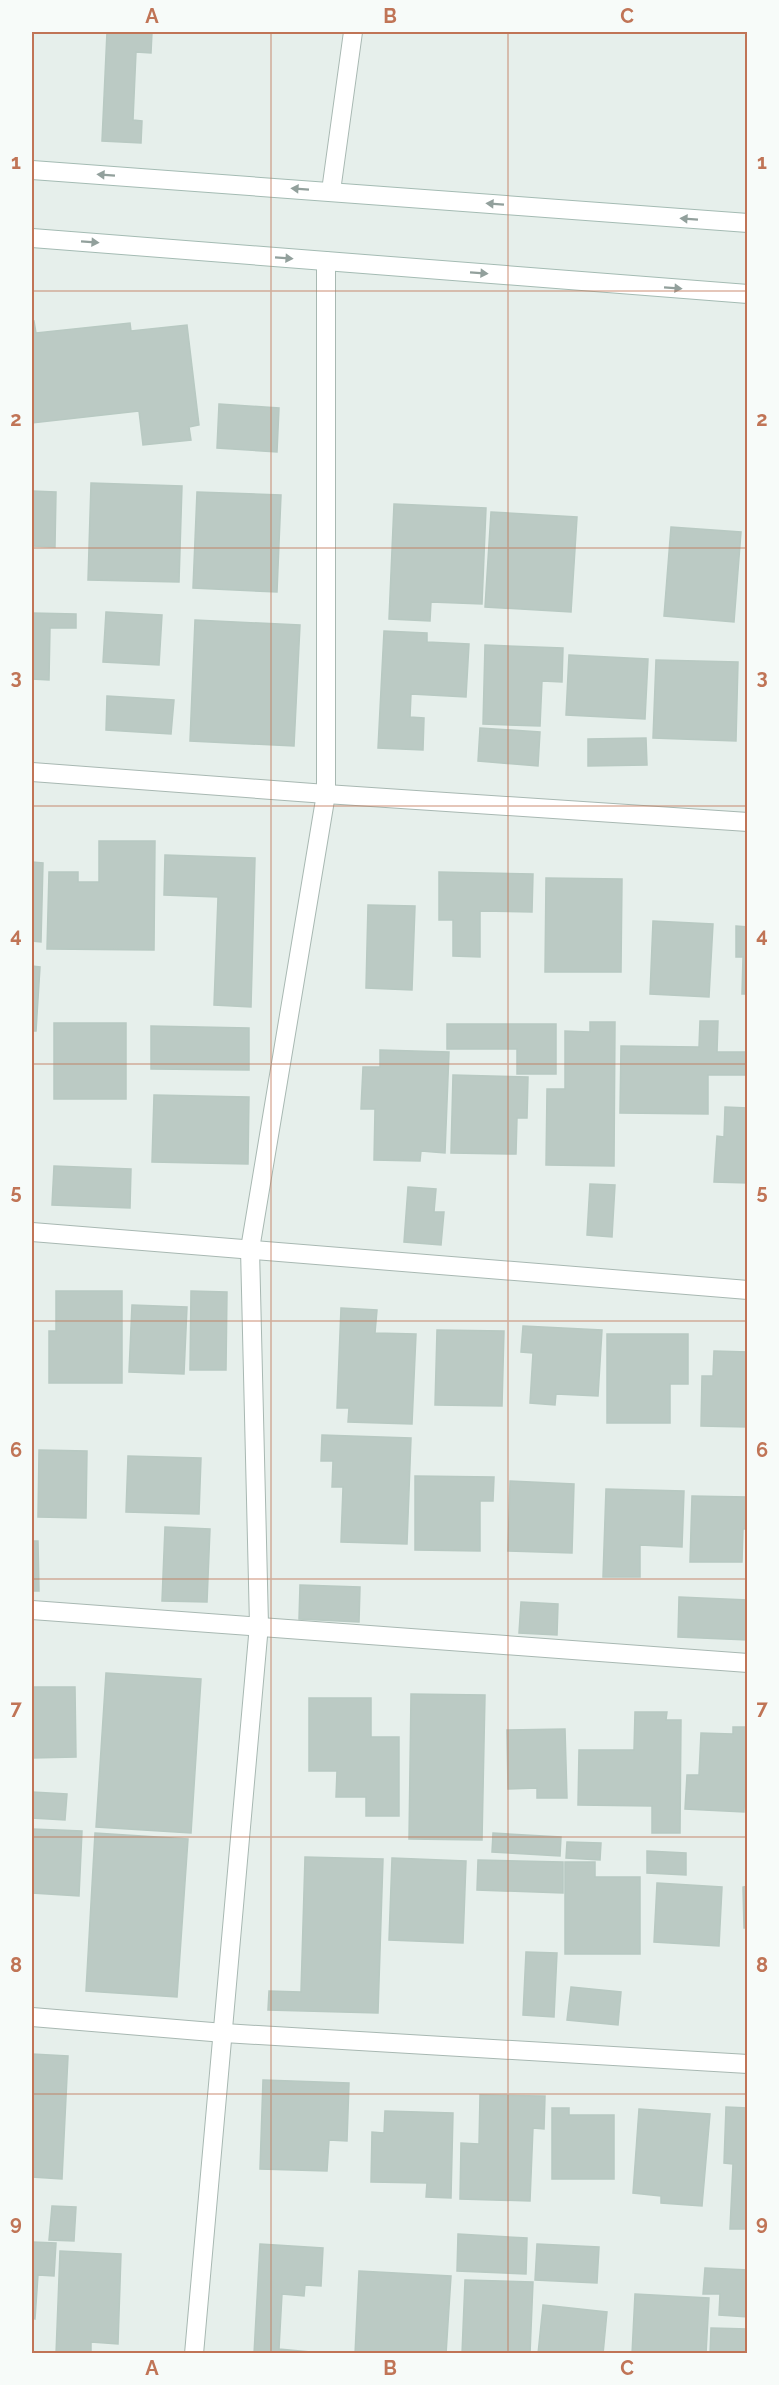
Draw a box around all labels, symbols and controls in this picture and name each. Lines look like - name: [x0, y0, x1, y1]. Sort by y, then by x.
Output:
- text: A: [145, 4, 159, 28]
- text: B: [383, 4, 397, 28]
- text: C: [620, 4, 634, 28]
- text: 1: [11, 150, 21, 174]
- text: 1: [757, 150, 767, 174]
- one-way arrow: [96, 170, 115, 180]
- one-way arrow: [291, 184, 310, 194]
- one-way arrow: [485, 199, 504, 209]
- one-way arrow: [680, 214, 699, 223]
- one-way arrow: [80, 238, 99, 247]
- one-way arrow: [275, 253, 294, 262]
- one-way arrow: [469, 268, 488, 278]
- one-way arrow: [664, 283, 683, 293]
- text: 2: [10, 407, 22, 431]
- text: 2: [756, 407, 768, 431]
- text: 3: [10, 665, 22, 689]
- text: 3: [756, 665, 768, 689]
- text: 4: [10, 923, 22, 947]
- text: 4: [756, 923, 768, 947]
- text: 5: [10, 1180, 22, 1204]
- text: 5: [756, 1180, 768, 1204]
- text: 6: [10, 1438, 22, 1462]
- text: 6: [756, 1438, 768, 1462]
- text: 7: [10, 1696, 22, 1720]
- text: 7: [756, 1696, 768, 1720]
- text: 8: [10, 1953, 22, 1977]
- text: 8: [756, 1953, 768, 1977]
- text: 9: [10, 2211, 22, 2235]
- text: 9: [756, 2211, 768, 2235]
- text: A: [145, 2356, 159, 2380]
- text: B: [383, 2356, 397, 2380]
- text: C: [620, 2356, 634, 2380]

